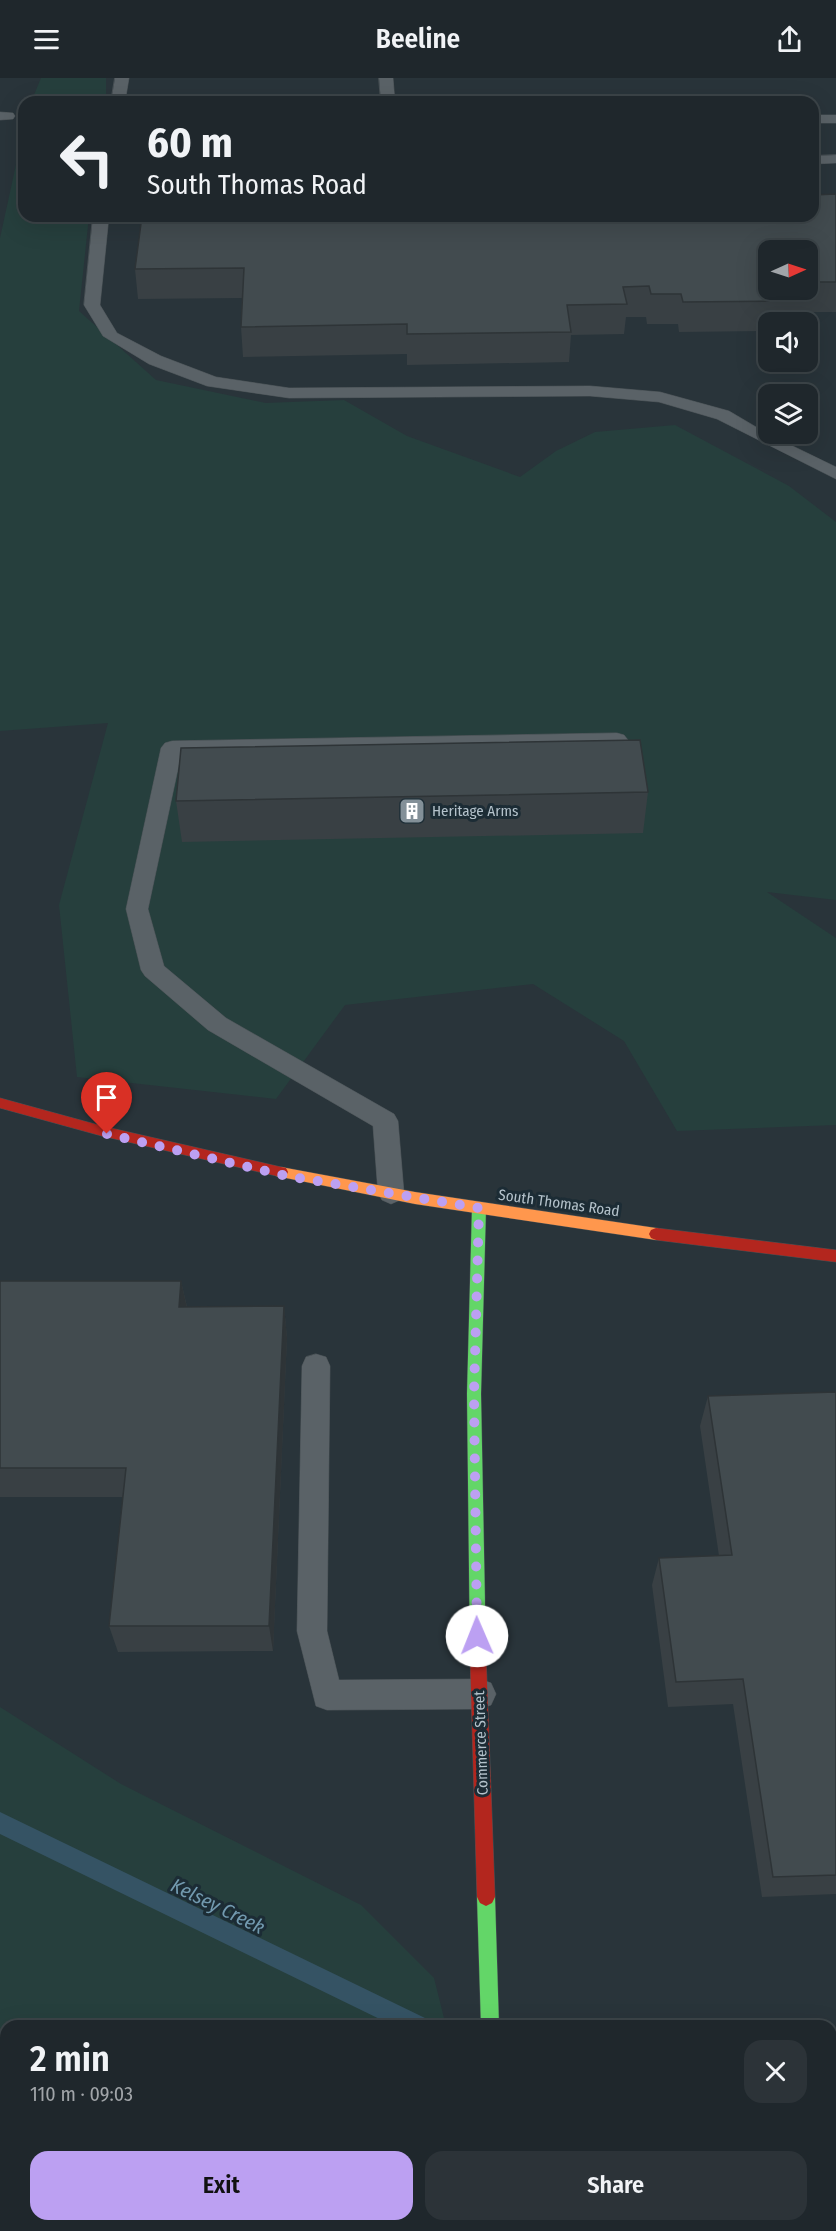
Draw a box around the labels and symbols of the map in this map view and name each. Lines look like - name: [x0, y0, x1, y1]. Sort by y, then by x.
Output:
- north arrow: [758, 240, 818, 300]
- building icon: Heritage Arms: [397, 796, 427, 826]
- place label: Heritage Arms: [432, 802, 518, 820]
- pin: [81, 1072, 132, 1134]
- street label: South Thomas Road: [497, 1186, 621, 1220]
- position arrow: [445, 1604, 509, 1668]
- street label: Commerce Street: [470, 1690, 492, 1796]
- water label: Kelsey Creek: [167, 1873, 269, 1939]

